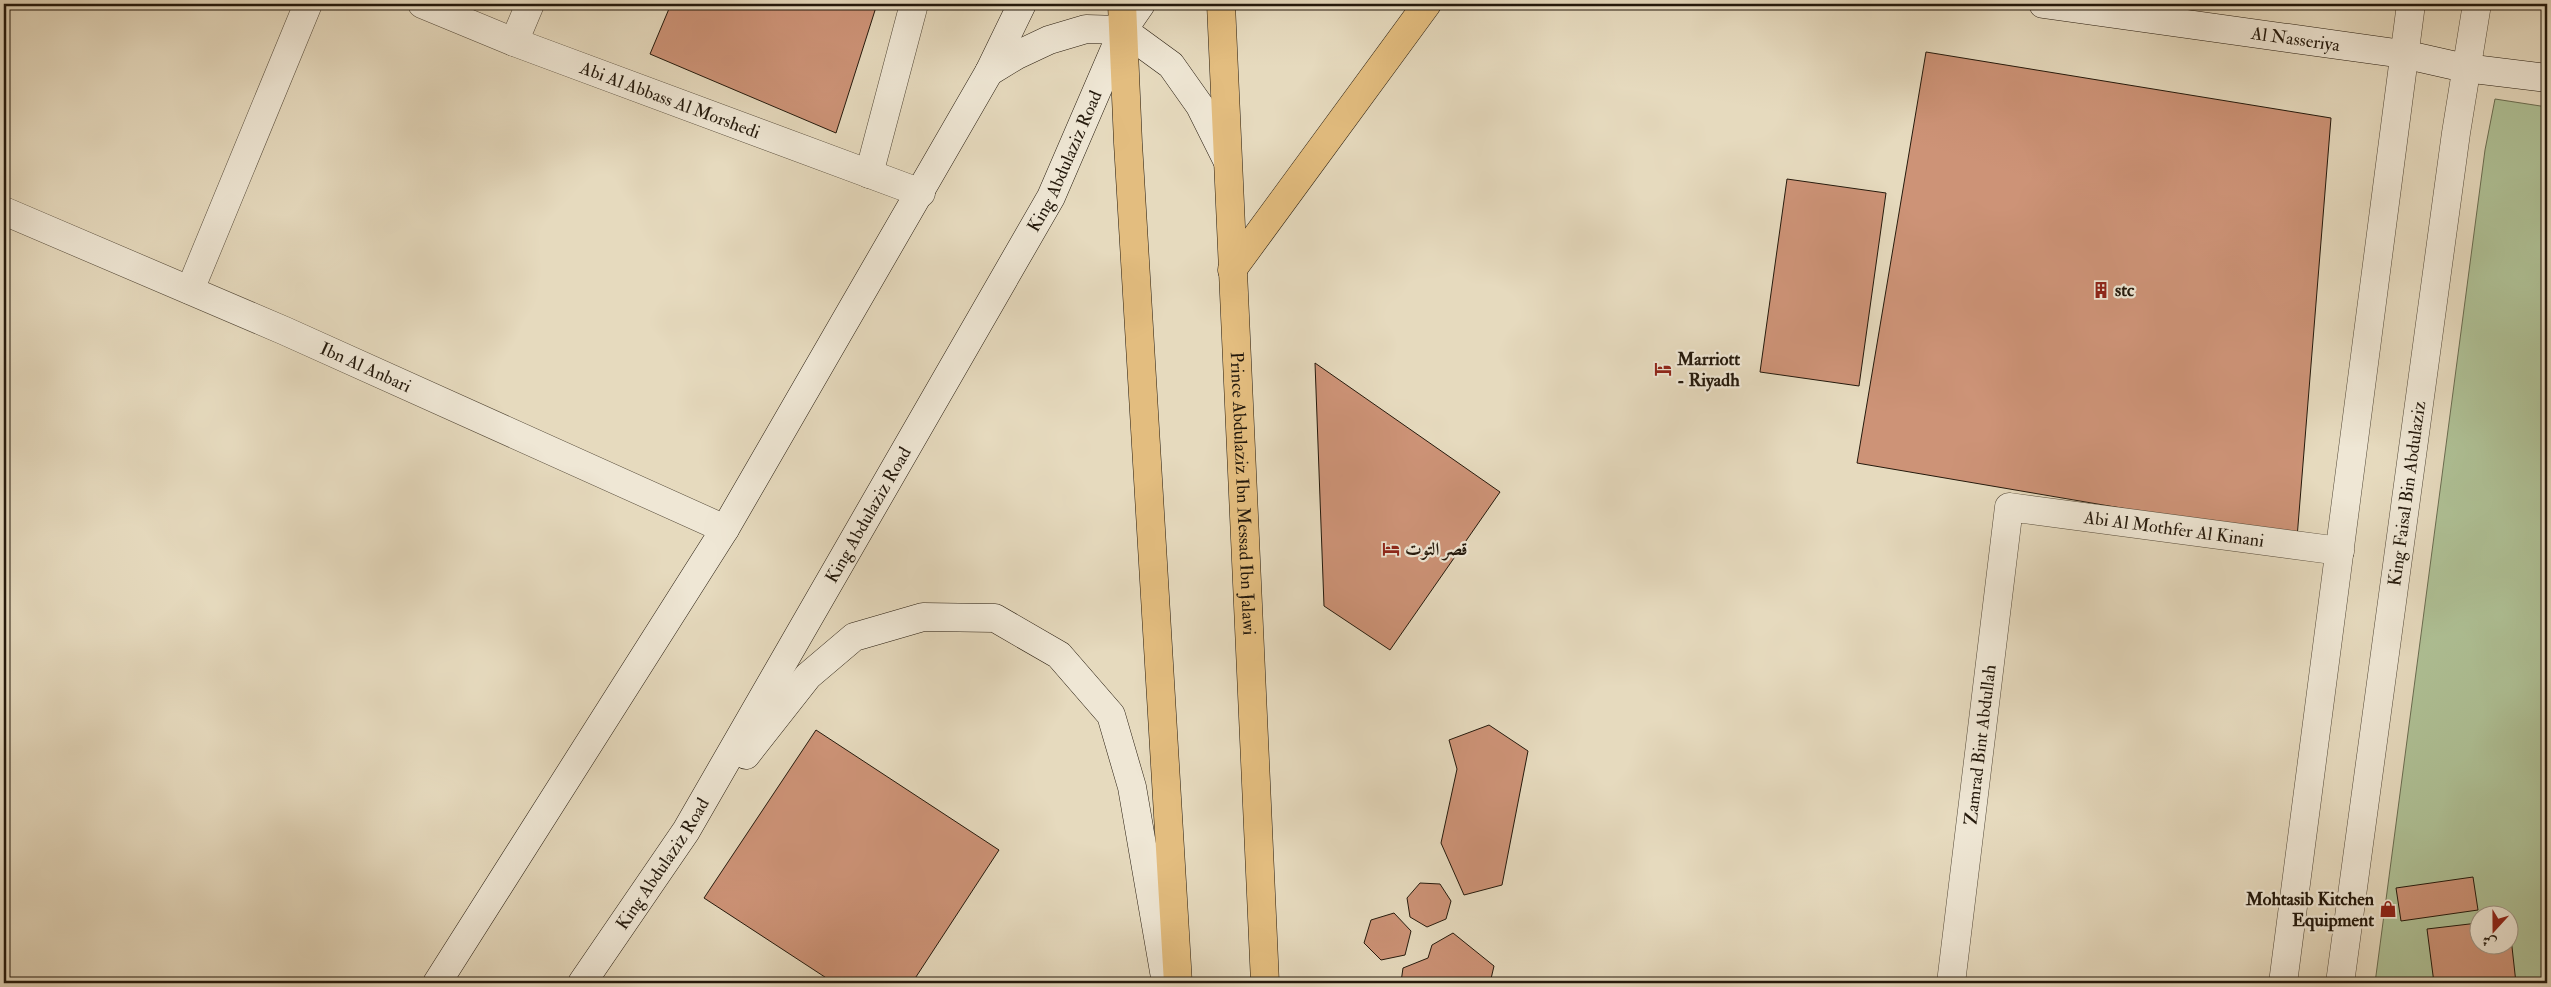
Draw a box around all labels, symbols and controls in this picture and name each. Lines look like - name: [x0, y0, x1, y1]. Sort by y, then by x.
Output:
- street label: Al Nasseriya: [2249, 22, 2342, 57]
- street label: Abi Al Abbass Al Morshedi: [576, 56, 763, 144]
- street label: King Abdulaziz Road: [1022, 87, 1108, 236]
- place label: stc: [2115, 279, 2135, 302]
- building icon: stc: [2091, 280, 2111, 300]
- street label: Ibn Al Anbari: [316, 337, 415, 398]
- place label: Marriott - Riyadh: [1676, 348, 1740, 392]
- street label: Prince Abdulaziz Ibn Messad Ibn Jalawi: [1225, 351, 1260, 636]
- hotel icon: Marriott - Riyadh: [1653, 359, 1673, 379]
- street label: King Faisal Bin Abdulaziz: [2383, 399, 2431, 588]
- street label: King Abdulaziz Road: [820, 443, 917, 587]
- street label: Abi Al Mothfer Al Kinani: [2081, 506, 2266, 553]
- place label: قصر التوت: [1405, 538, 1468, 561]
- hotel icon: قصر التوت: [1381, 539, 1401, 559]
- street label: Zamrad Bint Abdullah: [1959, 663, 2002, 826]
- street label: King Abdulaziz Road: [611, 794, 715, 934]
- place label: Mohtasib Kitchen Equipment: [2245, 888, 2375, 932]
- shop icon: Mohtasib Kitchen Equipment: [2378, 899, 2398, 919]
- north arrow: [2468, 904, 2518, 954]
- text: ش: [2480, 931, 2499, 952]

